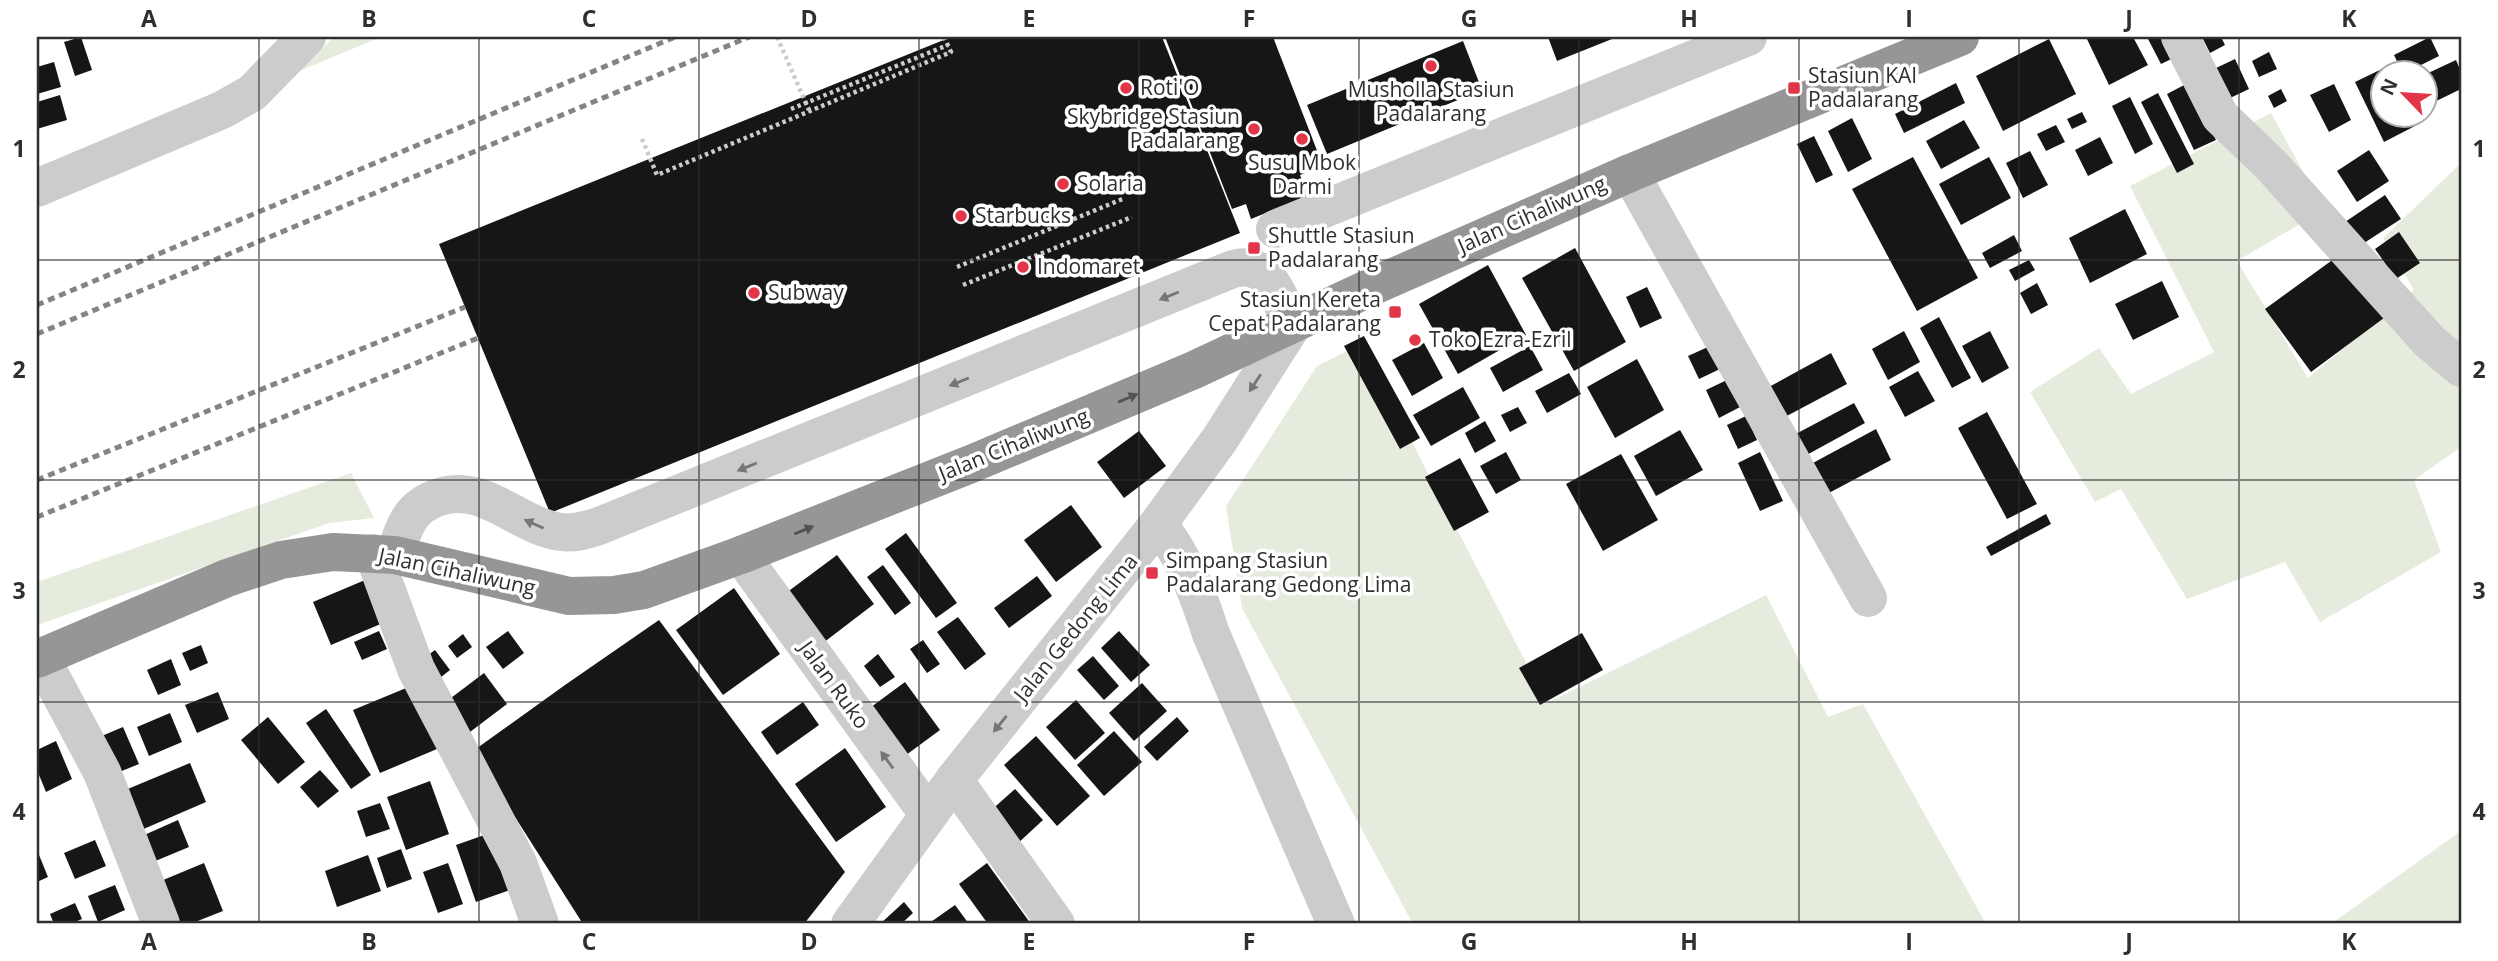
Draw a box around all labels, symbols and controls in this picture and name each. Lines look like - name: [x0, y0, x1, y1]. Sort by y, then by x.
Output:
- text: A: [141, 2, 157, 34]
- text: B: [361, 2, 377, 34]
- text: C: [582, 2, 596, 34]
- text: D: [800, 2, 818, 34]
- text: E: [1023, 2, 1035, 34]
- text: F: [1243, 2, 1255, 34]
- text: G: [1461, 2, 1477, 34]
- text: H: [1680, 2, 1698, 34]
- text: I: [1905, 2, 1913, 34]
- text: J: [2123, 2, 2133, 34]
- text: K: [2341, 2, 2357, 34]
- marker: Musholla Stasiun Padalarang: [1423, 58, 1439, 74]
- north arrow: [2368, 60, 2438, 130]
- place label: Stasiun KAI Padalarang: [1808, 61, 1918, 113]
- place label: Roti'O: [1140, 73, 1199, 101]
- text: N: [2374, 74, 2404, 99]
- place label: Musholla Stasiun Padalarang: [1348, 75, 1514, 127]
- marker: Roti'O: [1118, 80, 1134, 96]
- marker: Stasiun KAI Padalarang: [1786, 80, 1802, 96]
- place label: Skybridge Stasiun Padalarang: [1067, 102, 1240, 154]
- marker: Skybridge Stasiun Padalarang: [1246, 121, 1262, 137]
- marker: Susu Mbok Darmi: [1294, 131, 1310, 147]
- text: 1: [12, 132, 26, 164]
- text: 1: [2472, 132, 2486, 164]
- place label: Susu Mbok Darmi: [1248, 148, 1356, 200]
- place label: Solaria: [1077, 169, 1144, 197]
- street label: Jalan Cihaliwung: [1451, 169, 1610, 260]
- marker: Solaria: [1055, 176, 1071, 192]
- place label: Starbucks: [975, 201, 1071, 229]
- marker: Starbucks: [953, 208, 969, 224]
- place label: Shuttle Stasiun Padalarang: [1268, 221, 1415, 273]
- marker: Shuttle Stasiun Padalarang: [1246, 240, 1262, 256]
- place label: Indomaret: [1037, 252, 1140, 280]
- marker: Indomaret: [1015, 259, 1031, 275]
- place label: Subway: [768, 278, 844, 306]
- marker: Subway: [746, 285, 762, 301]
- place label: Stasiun Kereta Cepat Padalarang: [1208, 285, 1381, 337]
- one-way arrow: [1158, 290, 1179, 301]
- marker: Stasiun Kereta Cepat Padalarang: [1387, 304, 1403, 320]
- place label: Toko Ezra-Ezril: [1429, 325, 1572, 353]
- marker: Toko Ezra-Ezril: [1407, 332, 1423, 348]
- text: 2: [12, 353, 26, 385]
- text: 2: [2472, 353, 2486, 385]
- one-way arrow: [1248, 374, 1262, 392]
- one-way arrow: [948, 377, 969, 388]
- one-way arrow: [1118, 392, 1139, 403]
- street label: Jalan Cihaliwung: [932, 401, 1093, 488]
- one-way arrow: [737, 461, 758, 472]
- one-way arrow: [524, 518, 544, 530]
- one-way arrow: [794, 524, 815, 535]
- street label: Jalan Cihaliwung: [374, 540, 538, 601]
- place label: Simpang Stasiun Padalarang Gedong Lima: [1166, 546, 1411, 598]
- street label: Jalan Gedong Lima: [1006, 548, 1143, 709]
- marker: Simpang Stasiun Padalarang Gedong Lima: [1144, 565, 1160, 581]
- text: 3: [12, 574, 26, 606]
- text: 3: [2472, 574, 2486, 606]
- street label: Jalan Ruko: [792, 633, 876, 734]
- one-way arrow: [992, 714, 1007, 732]
- one-way arrow: [880, 751, 894, 769]
- text: 4: [12, 795, 26, 827]
- text: 4: [2472, 795, 2486, 827]
- text: A: [141, 925, 157, 957]
- text: B: [361, 925, 377, 957]
- text: C: [582, 925, 596, 957]
- text: D: [800, 925, 818, 957]
- text: E: [1023, 925, 1035, 957]
- text: F: [1243, 925, 1255, 957]
- text: G: [1461, 925, 1477, 957]
- text: H: [1680, 925, 1698, 957]
- text: I: [1905, 925, 1913, 957]
- text: J: [2123, 925, 2133, 957]
- text: K: [2341, 925, 2357, 957]

